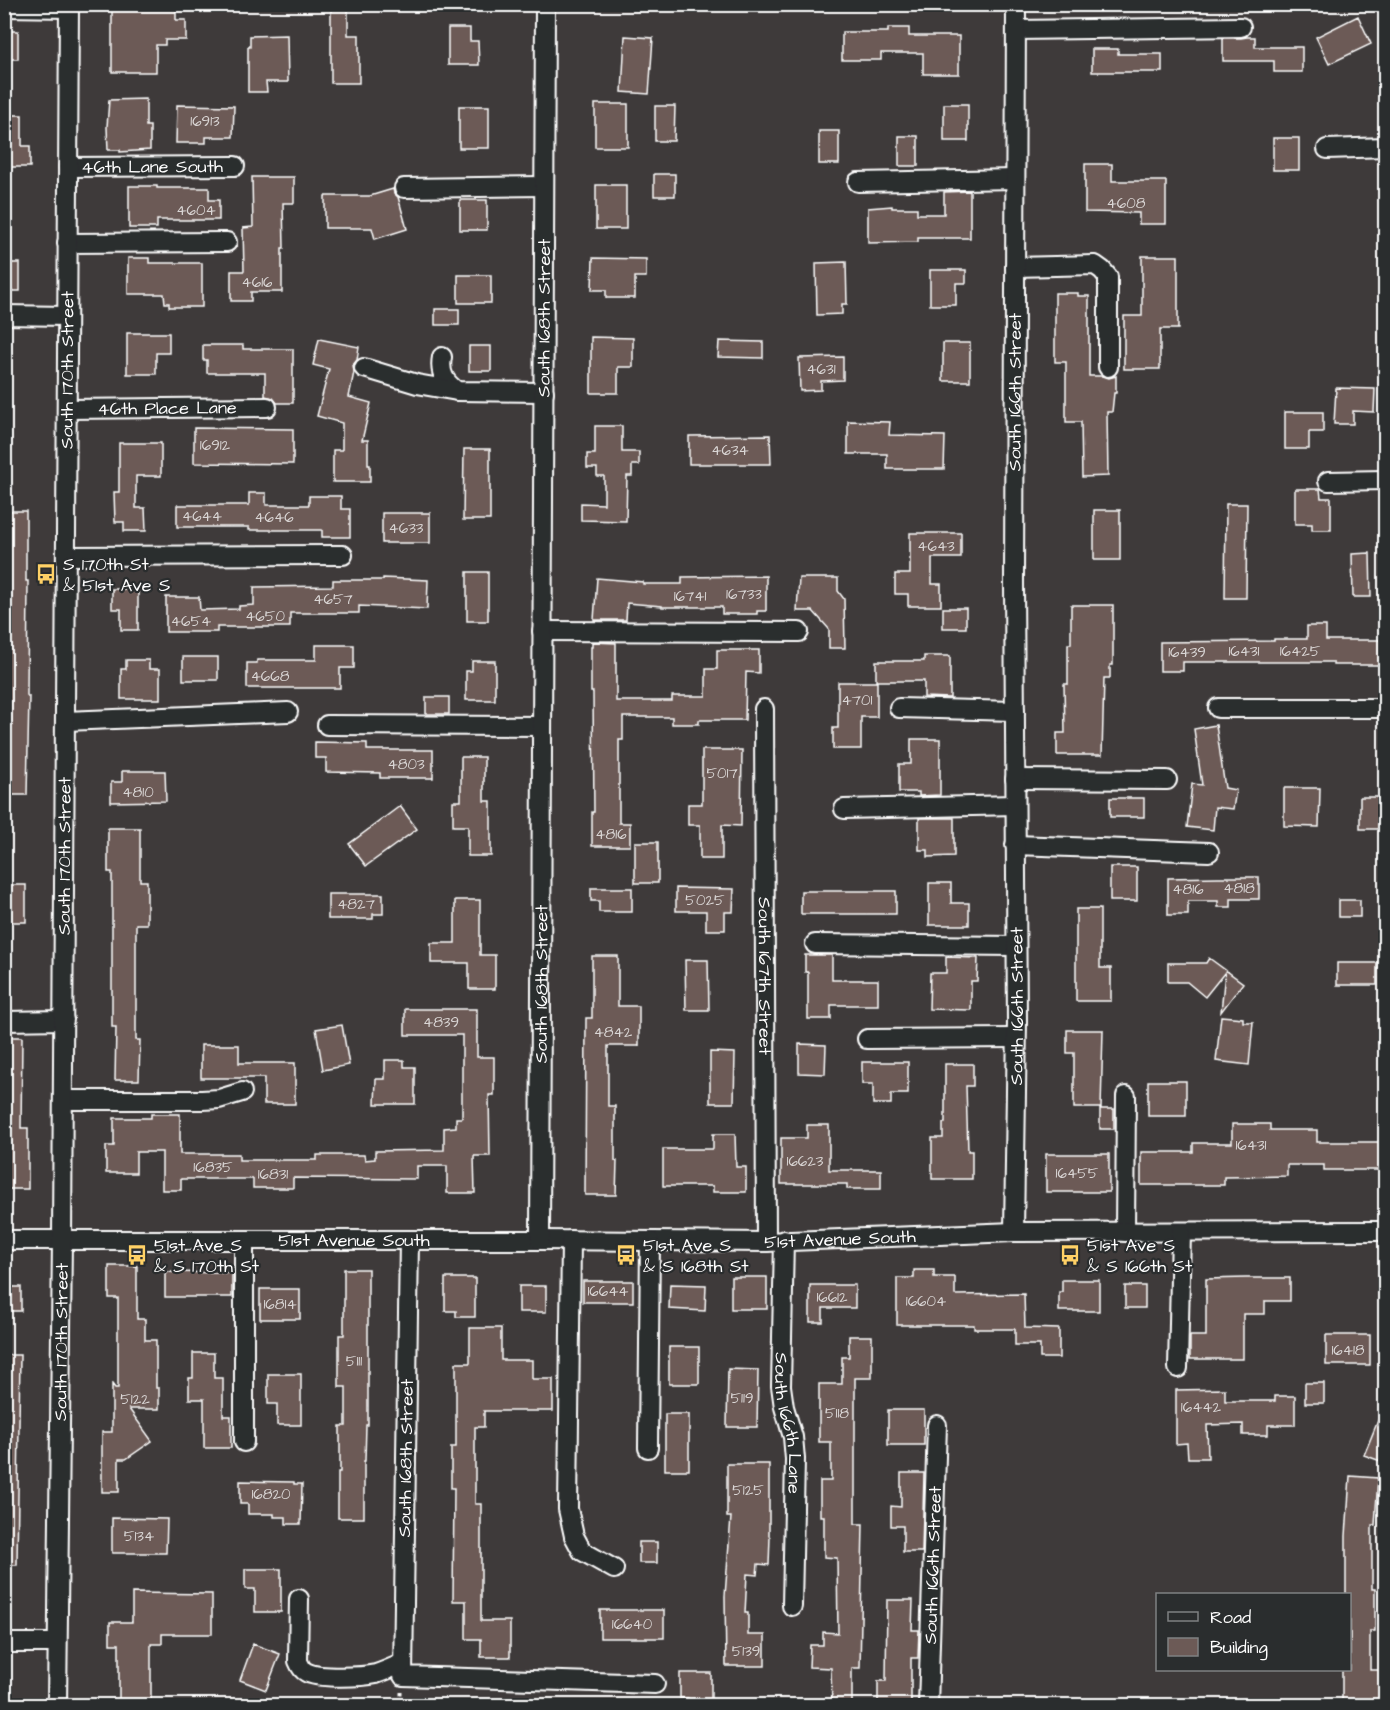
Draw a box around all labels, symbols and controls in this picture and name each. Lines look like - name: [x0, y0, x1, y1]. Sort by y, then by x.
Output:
- house number: 16913: [190, 111, 220, 132]
- street label: 46th Lane South: [81, 154, 223, 179]
- house number: 4608: [1107, 193, 1146, 214]
- house number: 4604: [176, 200, 216, 221]
- street label: South 168th Street: [531, 238, 557, 397]
- house number: 4616: [242, 272, 273, 293]
- street label: South 170th Street: [54, 290, 80, 449]
- street label: South 166th Street: [1002, 312, 1027, 471]
- house number: 4631: [806, 359, 836, 380]
- street label: 46th Place Lane: [97, 395, 237, 421]
- house number: 16912: [200, 435, 231, 456]
- house number: 4634: [711, 440, 749, 461]
- house number: 4644: [182, 506, 222, 527]
- house number: 4646: [254, 507, 294, 528]
- house number: 4633: [389, 518, 424, 539]
- house number: 4643: [917, 536, 955, 557]
- place label: S 170th St & 51st Ave S: [63, 552, 170, 598]
- bus stop icon: S 170th St & 51st Ave S: [34, 562, 58, 586]
- house number: 16733: [726, 584, 762, 605]
- house number: 16741: [674, 586, 706, 607]
- house number: 4657: [313, 589, 353, 610]
- house number: 4650: [245, 606, 285, 627]
- house number: 4654: [171, 611, 211, 632]
- house number: 16431: [1228, 641, 1260, 662]
- house number: 16425: [1280, 641, 1321, 662]
- house number: 16439: [1168, 642, 1206, 663]
- house number: 4668: [251, 666, 290, 687]
- house number: 4701: [842, 690, 872, 711]
- house number: 4803: [387, 754, 425, 775]
- house number: 5017: [706, 763, 738, 784]
- street label: South 170th Street: [51, 776, 77, 935]
- house number: 4810: [122, 782, 154, 803]
- house number: 4816: [595, 824, 627, 845]
- house number: 4818: [1223, 878, 1255, 899]
- house number: 4816: [1172, 879, 1204, 900]
- house number: 5025: [685, 890, 725, 911]
- house number: 4827: [337, 894, 375, 915]
- street label: South 167th Street: [752, 897, 778, 1056]
- street label: South 168th Street: [528, 904, 554, 1063]
- street label: South 166th Street: [1004, 926, 1030, 1085]
- house number: 4839: [423, 1012, 459, 1033]
- house number: 4842: [594, 1022, 633, 1043]
- house number: 16431: [1235, 1135, 1267, 1156]
- house number: 16623: [787, 1151, 824, 1172]
- house number: 16835: [193, 1157, 233, 1178]
- house number: 16455: [1056, 1163, 1099, 1184]
- house number: 16831: [258, 1164, 288, 1185]
- street label: 51st Avenue South: [764, 1223, 916, 1255]
- street label: 51st Avenue South: [278, 1228, 430, 1253]
- place label: 51st Ave S & S 170th St: [154, 1233, 260, 1279]
- place label: 51st Ave S & S 168th St: [643, 1233, 749, 1279]
- place label: 51st Ave S & S 166th St: [1087, 1233, 1193, 1279]
- bus stop icon: 51st Ave S & S 170th St: [125, 1243, 149, 1267]
- bus stop icon: 51st Ave S & S 168th St: [614, 1243, 638, 1267]
- bus stop icon: 51st Ave S & S 166th St: [1058, 1243, 1082, 1267]
- street label: South 170th Street: [48, 1262, 74, 1421]
- house number: 16644: [587, 1281, 629, 1302]
- house number: 16612: [816, 1287, 848, 1308]
- house number: 16604: [906, 1291, 946, 1312]
- house number: 16814: [263, 1294, 297, 1315]
- house number: 16418: [1331, 1340, 1365, 1361]
- house number: 5111: [346, 1351, 362, 1372]
- street label: South 166th Lane: [768, 1352, 808, 1494]
- street label: South 168th Street: [392, 1378, 420, 1537]
- house number: 5119: [731, 1388, 754, 1409]
- house number: 5122: [120, 1389, 150, 1410]
- house number: 16442: [1181, 1397, 1222, 1418]
- house number: 5118: [825, 1403, 849, 1424]
- house number: 5125: [732, 1480, 764, 1501]
- house number: 16820: [251, 1484, 291, 1505]
- street label: South 166th Street: [917, 1485, 948, 1645]
- house number: 5134: [124, 1526, 154, 1547]
- legend: [1156, 1593, 1351, 1671]
- text: Road: [1210, 1605, 1251, 1630]
- house number: 16640: [612, 1614, 653, 1635]
- text: Building: [1210, 1635, 1268, 1661]
- house number: 5139: [732, 1641, 760, 1662]

